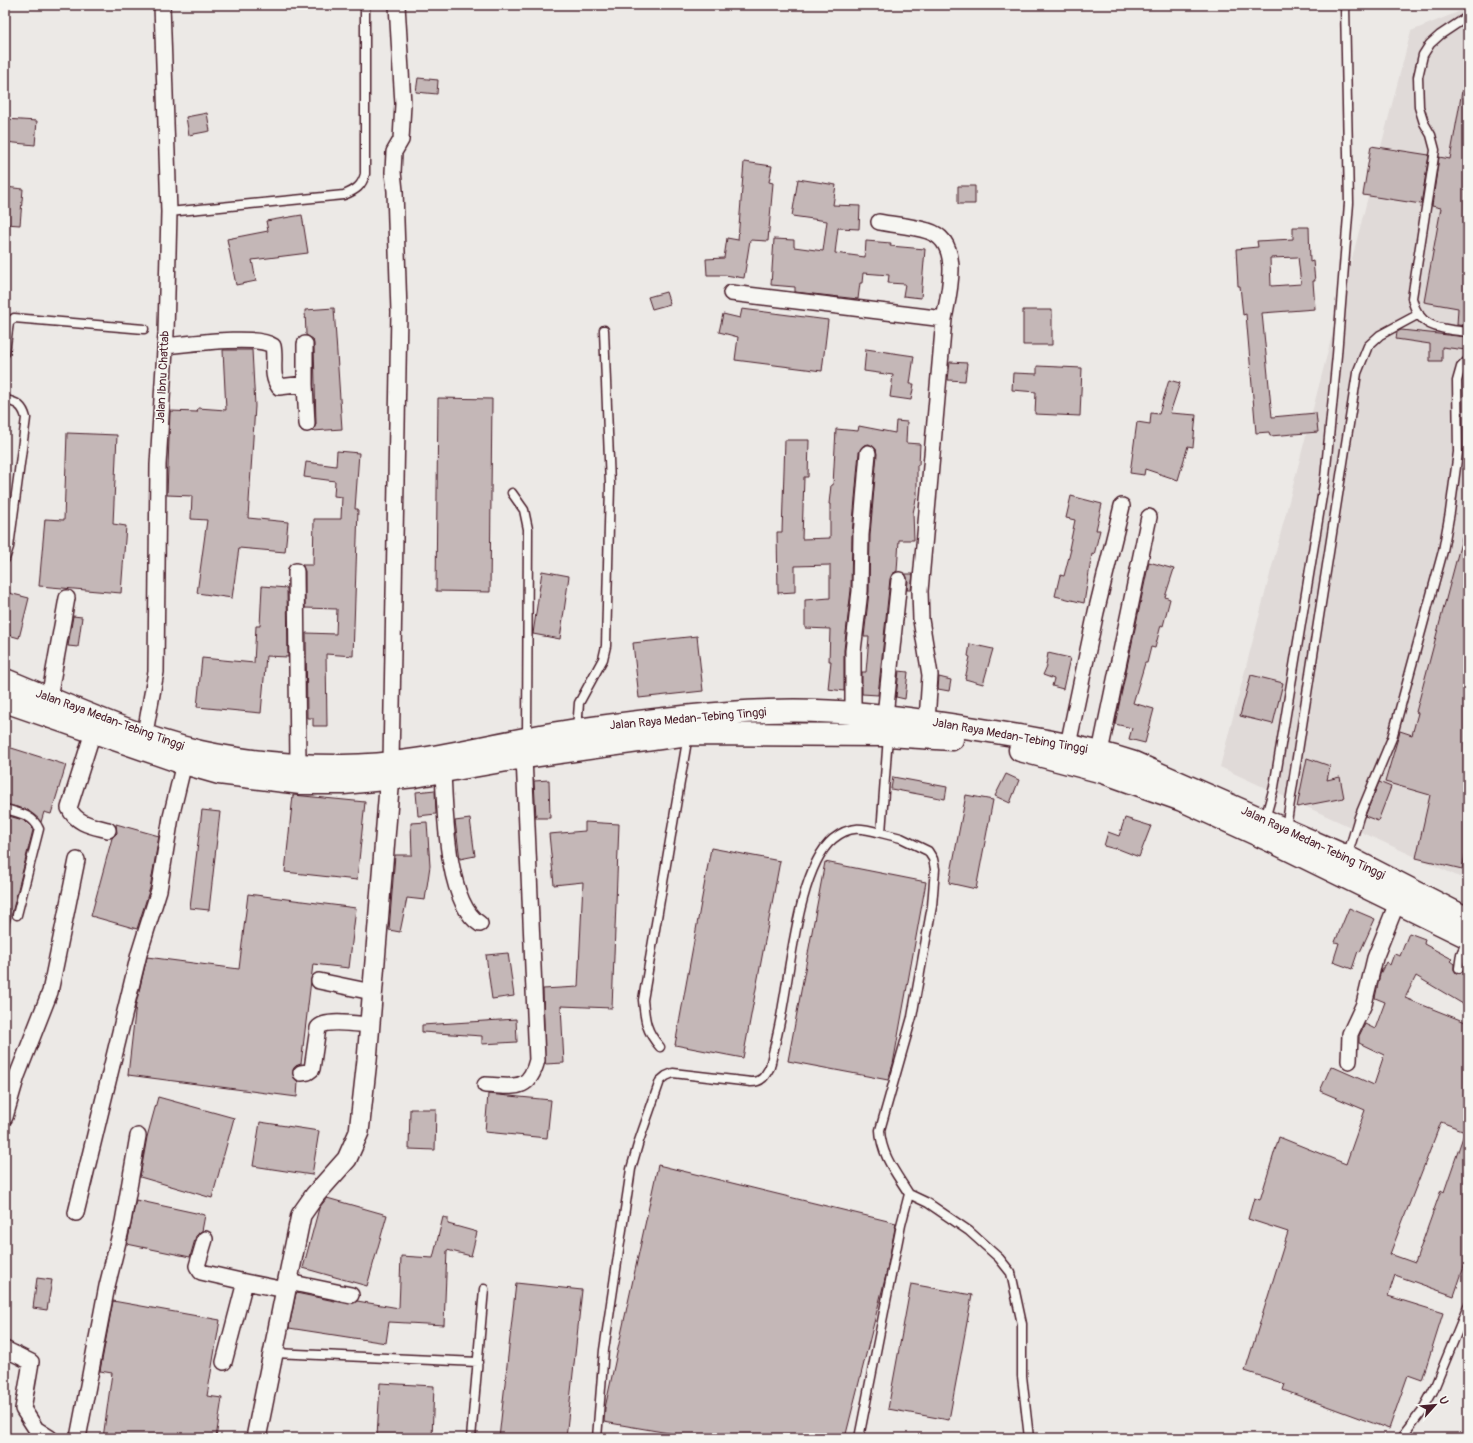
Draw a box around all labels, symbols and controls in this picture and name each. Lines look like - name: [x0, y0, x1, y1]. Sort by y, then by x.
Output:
- street label: Jalan Ibnu Chattab: [153, 330, 173, 424]
- street label: Jalan Raya Medan-Tebing Tinggi: [34, 686, 186, 754]
- street label: Jalan Raya Medan-Tebing Tinggi: [609, 705, 767, 733]
- street label: Jalan Raya Medan-Tebing Tinggi: [931, 715, 1089, 757]
- street label: Jalan Raya Medan-Tebing Tinggi: [1239, 803, 1387, 883]
- north arrow: [1415, 1385, 1455, 1425]
- text: U: [1436, 1394, 1451, 1407]

